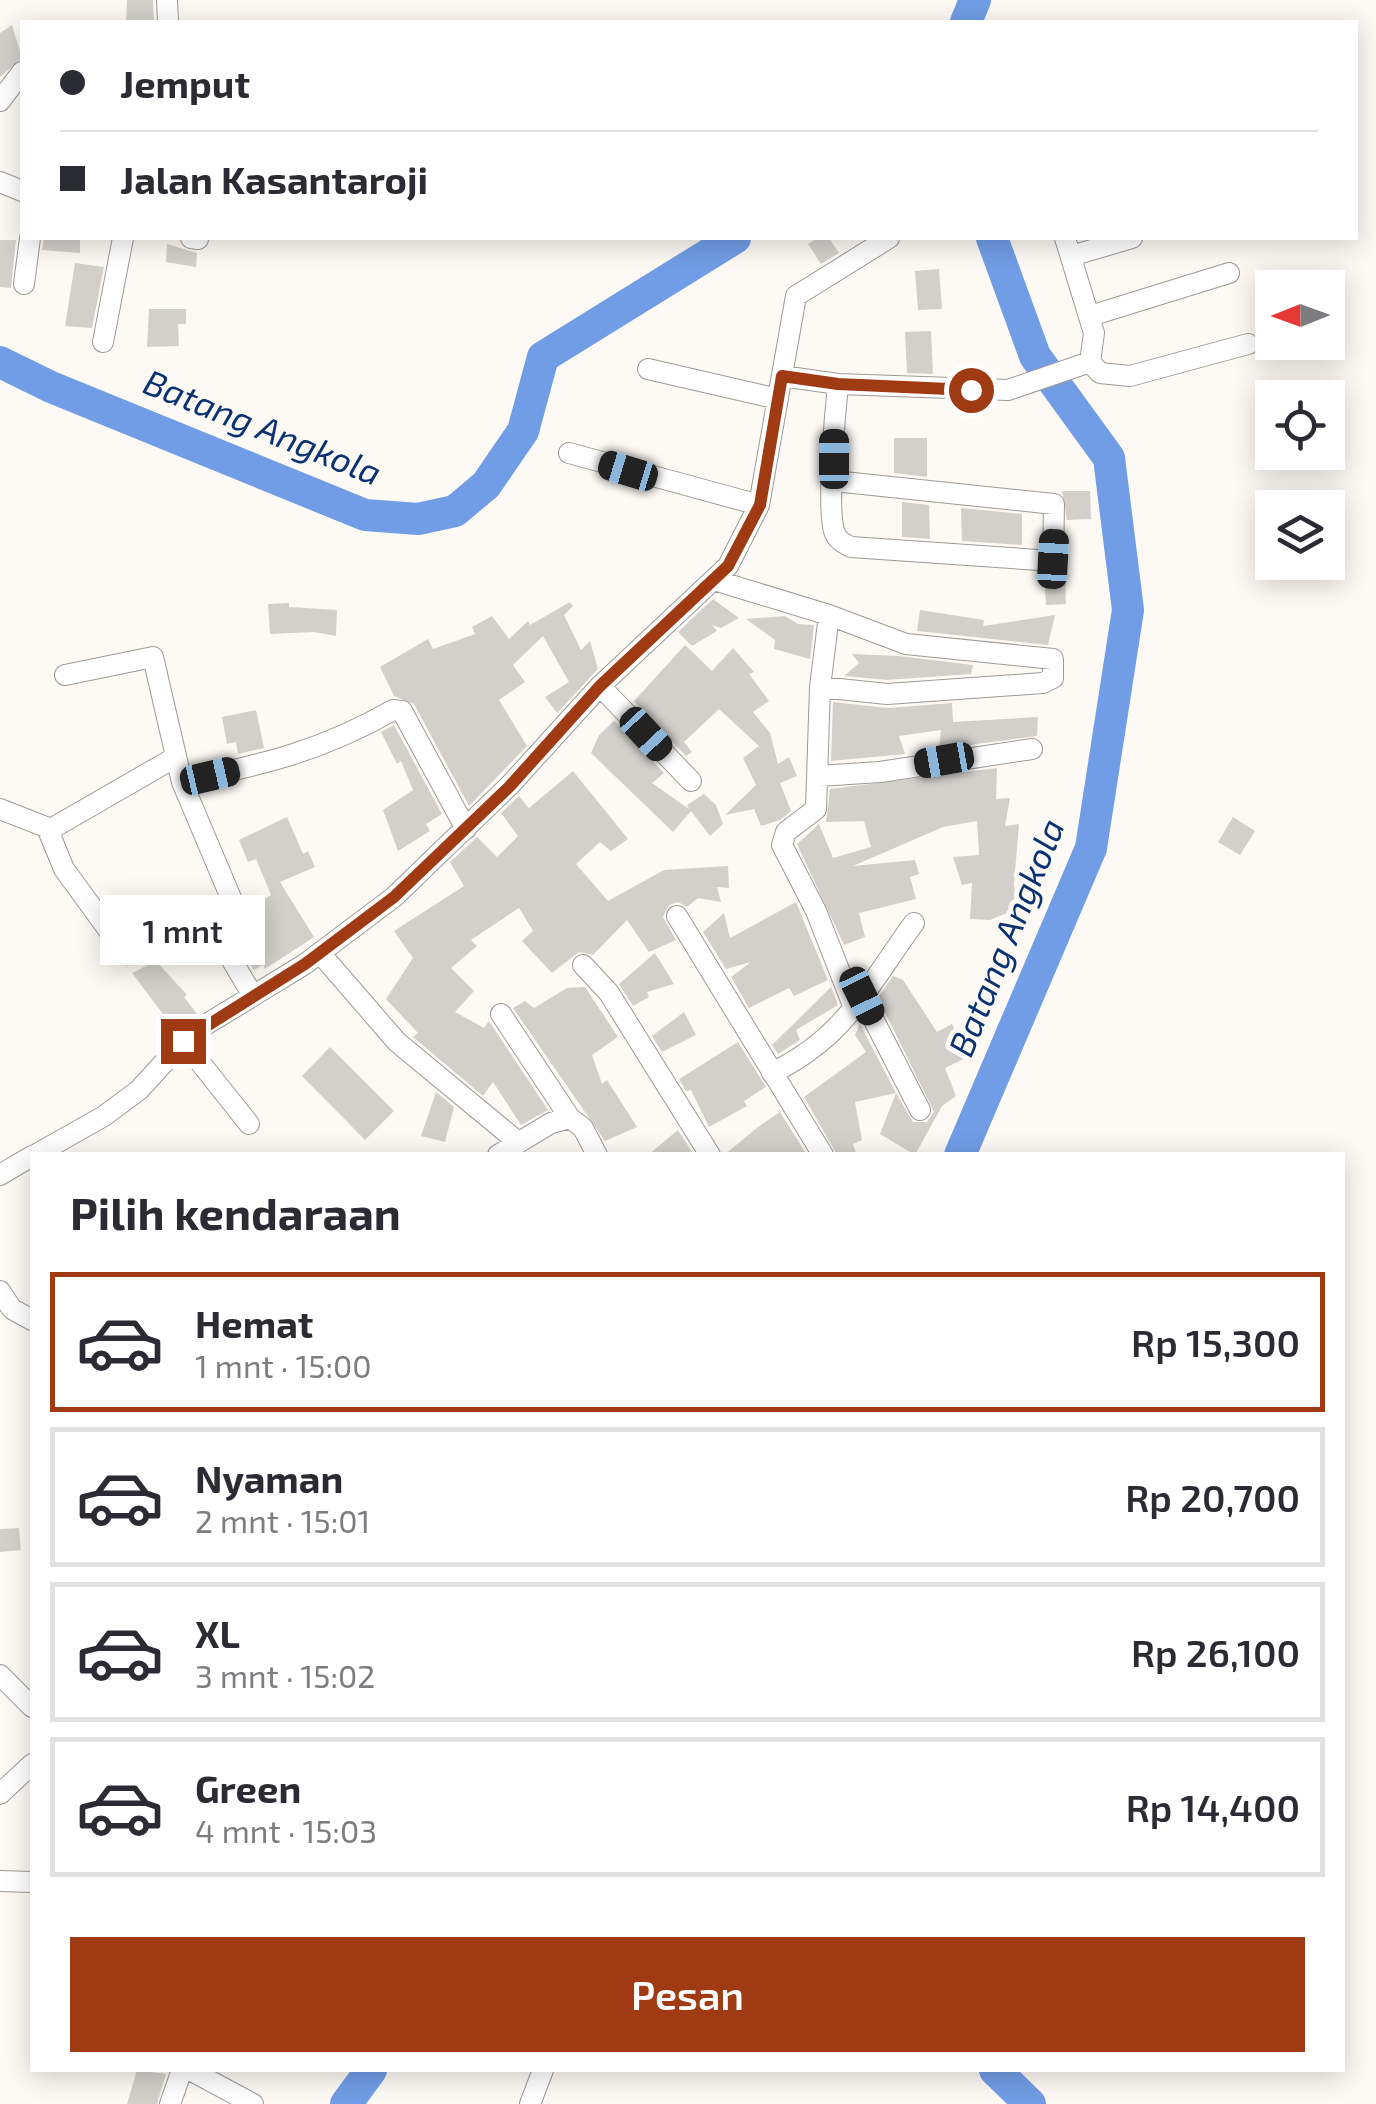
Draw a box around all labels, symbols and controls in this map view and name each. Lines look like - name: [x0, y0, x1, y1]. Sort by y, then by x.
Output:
- text: Jemput: [120, 60, 250, 106]
- text: Jalan Kasantaroji: [120, 156, 428, 202]
- north arrow: [1255, 270, 1345, 360]
- map controls: [1255, 270, 1345, 580]
- water label: Batang Angkola: [138, 359, 388, 493]
- route start: [949, 368, 994, 413]
- button: locate: [1255, 380, 1345, 470]
- car: [819, 429, 849, 489]
- car: [595, 448, 661, 494]
- button: layers: [1255, 490, 1345, 580]
- car: [1036, 528, 1070, 590]
- car: [615, 702, 677, 766]
- car: [912, 740, 976, 780]
- car: [177, 755, 243, 797]
- water label: Batang Angkola: [938, 812, 1072, 1062]
- callout: 1 mnt: [100, 896, 266, 966]
- text: 1 mnt: [142, 911, 223, 949]
- car: [835, 962, 889, 1030]
- route end: [161, 1019, 206, 1064]
- text: Pilih kendaraan: [70, 1185, 401, 1239]
- icon: car: [75, 1297, 165, 1387]
- text: Hemat: [195, 1300, 313, 1346]
- text: Rp 15,300: [1131, 1319, 1300, 1365]
- text: 1 mnt · 15:00: [195, 1346, 372, 1384]
- icon: car: [75, 1452, 165, 1542]
- text: Nyaman: [195, 1455, 343, 1501]
- text: Rp 20,700: [1125, 1474, 1300, 1520]
- text: 2 mnt · 15:01: [195, 1501, 370, 1539]
- icon: car: [75, 1607, 165, 1697]
- text: XL: [195, 1610, 240, 1656]
- text: Rp 26,100: [1131, 1629, 1300, 1675]
- text: 3 mnt · 15:02: [195, 1656, 375, 1694]
- icon: car: [75, 1762, 165, 1852]
- text: Green: [195, 1765, 301, 1811]
- text: Rp 14,400: [1126, 1784, 1300, 1830]
- text: 4 mnt · 15:03: [195, 1811, 377, 1849]
- button: Pesan: [70, 1937, 1305, 2052]

